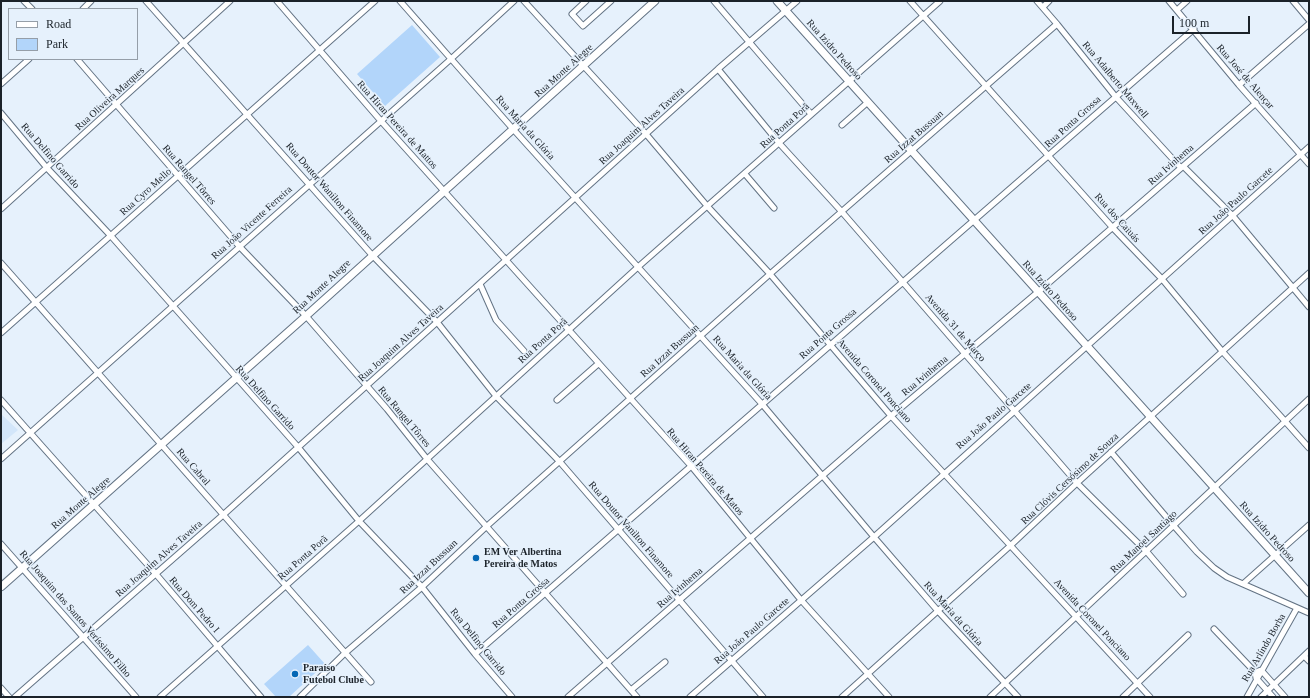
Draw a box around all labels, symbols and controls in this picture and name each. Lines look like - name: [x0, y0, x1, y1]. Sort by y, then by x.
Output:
- legend: [8, 8, 138, 60]
- scale bar: [1174, 8, 1252, 34]
- text: 100 m: [1179, 16, 1209, 30]
- text: Road: [46, 17, 71, 31]
- street label: Rua Izidro Pedroso: [804, 17, 864, 83]
- text: Park: [46, 37, 68, 51]
- street label: Rua Adalberto Maxwell: [1079, 39, 1151, 121]
- street label: Rua Monte Alegre: [532, 42, 596, 100]
- street label: Rua José de Alençar: [1214, 42, 1276, 112]
- street label: Rua Oliveira Marques: [73, 65, 147, 133]
- street label: Rua Hiran Pereira de Mattos: [354, 78, 440, 172]
- street label: Rua Joaquim Alves Taveira: [597, 85, 687, 167]
- street label: Rua Maria da Glória: [493, 93, 557, 163]
- street label: Rua Ponta Grossa: [1042, 94, 1104, 150]
- street label: Rua Ponta Porã: [758, 101, 812, 151]
- street label: Rua Izzat Bussuan: [882, 108, 946, 166]
- street label: Rua Delfino Garrido: [18, 121, 82, 191]
- street label: Rua Doutor Wanilton Finamore: [283, 140, 375, 244]
- street label: Rua Ivinhema: [1146, 142, 1196, 188]
- street label: Rua Rangel Tôrres: [160, 143, 218, 207]
- street label: Rua João Paulo Garcete: [1196, 164, 1276, 238]
- street label: Rua Cyro Mello: [118, 166, 174, 218]
- street label: Rua João Vicente Ferreira: [209, 184, 295, 262]
- street label: Rua dos Caiuás: [1092, 191, 1142, 245]
- street label: Rua Monte Alegre: [291, 257, 353, 317]
- street label: Rua Izidro Pedroso: [1020, 258, 1080, 324]
- street label: Avenida 31 de Março: [922, 292, 988, 364]
- street label: Rua Joaquim Alves Taveira: [356, 302, 446, 384]
- street label: Rua Ponta Grossa: [797, 306, 859, 362]
- street label: Rua Ponta Porã: [516, 316, 570, 366]
- street label: Rua Izzat Bussuan: [638, 322, 702, 380]
- street label: Rua Maria da Glória: [710, 333, 774, 403]
- street label: Avenida Coronel Ponciano: [834, 336, 914, 426]
- street label: Rua Ivinhema: [900, 353, 950, 399]
- street label: Rua Delfino Garrido: [233, 363, 297, 433]
- street label: Rua João Paulo Garcete: [954, 380, 1034, 452]
- street label: Rua Rangel Tôrres: [375, 384, 433, 450]
- street label: Rua Hiran Pereira de Matos: [664, 426, 746, 518]
- street label: Rua Clóvis Cersósimo de Souza: [1019, 431, 1121, 527]
- street label: Rua Cabral: [174, 446, 212, 488]
- street label: Rua Monte Alegre: [49, 474, 113, 532]
- street label: Rua Doutor Vanilton Finamore: [586, 479, 676, 581]
- street label: Rua Izidro Pedroso: [1237, 499, 1297, 565]
- street label: Rua Manoel Santiago: [1108, 508, 1180, 576]
- street label: Rua Joaquim Alves Taveira: [113, 518, 205, 600]
- street label: Rua Ponta Porã: [276, 533, 330, 583]
- street label: Rua Izzat Bussuan: [398, 537, 460, 597]
- place label: EM Ver Albertina Pereira de Matos: [484, 546, 561, 570]
- street label: Rua Joaquim dos Santos Veríssimo Filho: [17, 548, 133, 680]
- marker: EM Ver Albertina Pereira de Matos: [471, 553, 481, 563]
- street label: Rua Ivinhema: [655, 565, 705, 611]
- street label: Rua Dom Pedro I: [166, 575, 222, 635]
- street label: Rua Ponta Grossa: [490, 575, 552, 631]
- street label: Avenida Coronel Ponciano: [1051, 577, 1133, 663]
- street label: Rua Maria da Glória: [921, 579, 985, 649]
- street label: Rua João Paulo Garcete: [712, 595, 792, 667]
- street label: Rua Delfino Garrido: [447, 606, 509, 678]
- street label: Rua Arlíndo Borba: [1240, 612, 1288, 684]
- place label: Paraíso Futebol Clube: [303, 662, 364, 686]
- marker: Paraíso Futebol Clube: [290, 669, 300, 679]

